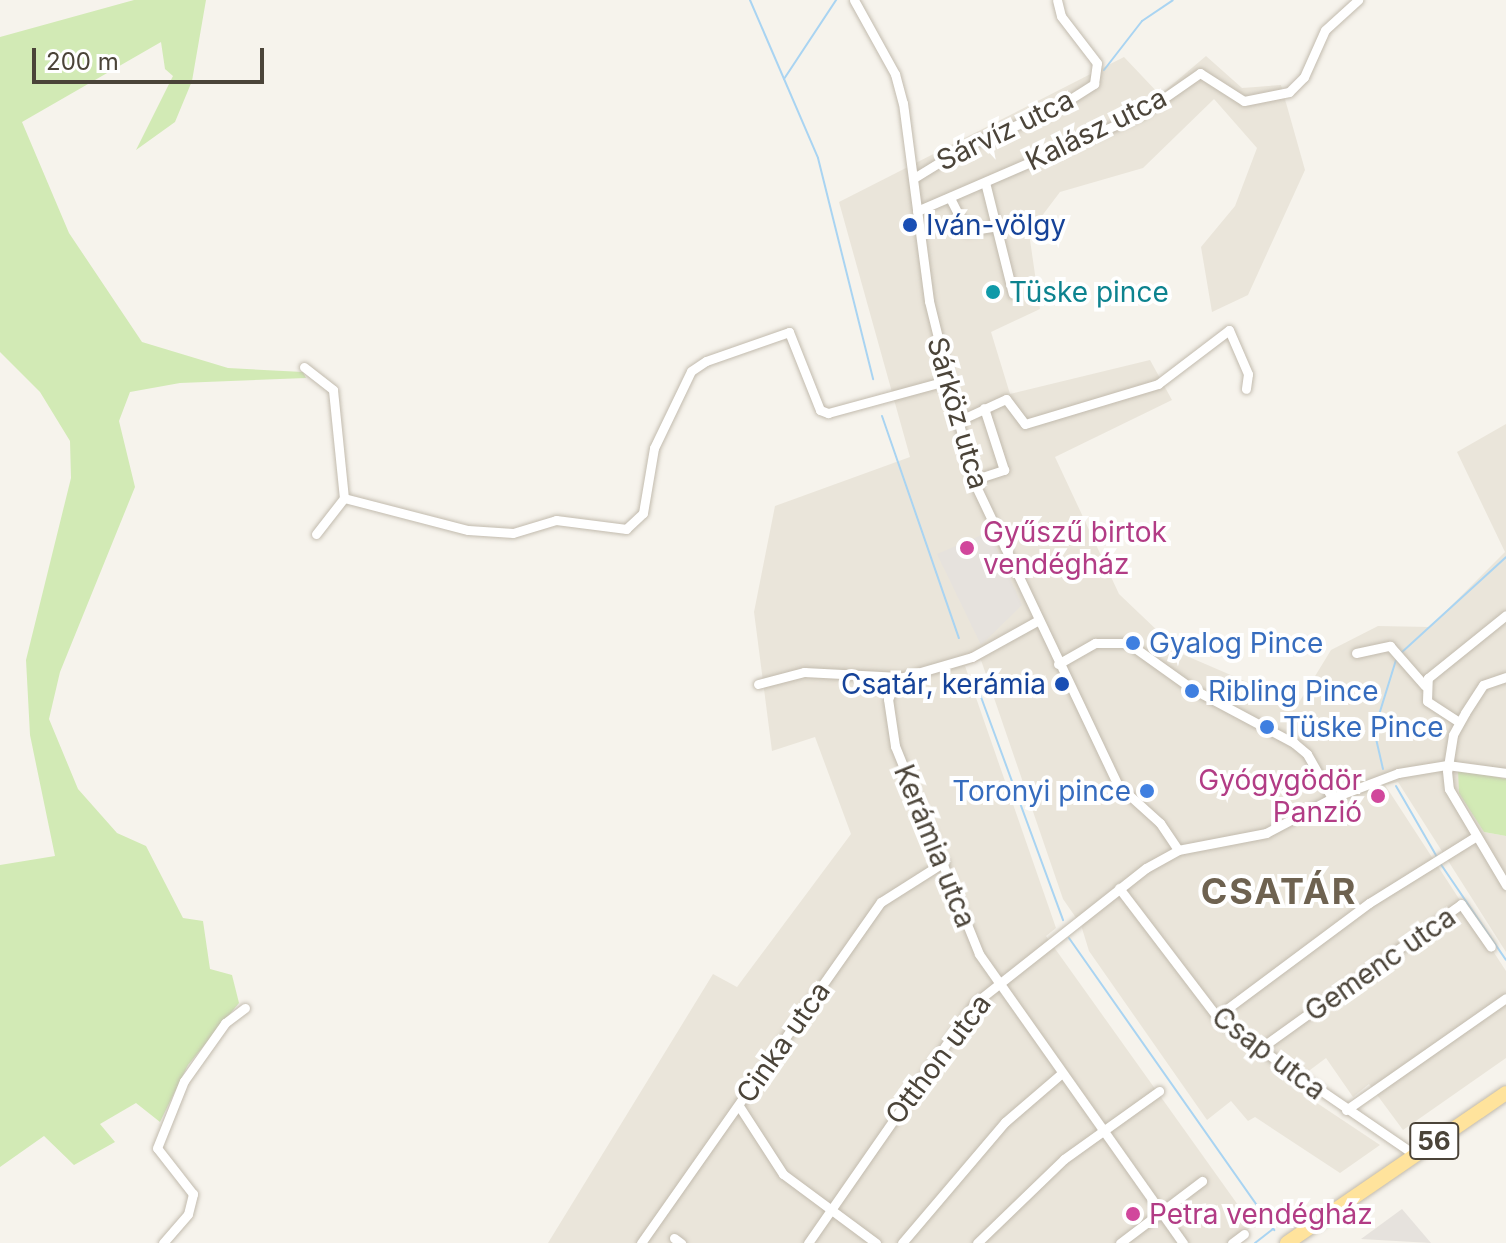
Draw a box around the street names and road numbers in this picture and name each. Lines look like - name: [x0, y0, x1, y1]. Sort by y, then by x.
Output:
- street label: Kalász utca: [1020, 80, 1172, 178]
- street label: Sárvíz utca: [931, 82, 1079, 178]
- street label: Sárköz utca: [920, 333, 996, 493]
- street label: Kerámia utca: [887, 760, 983, 932]
- street label: Gemenc utca: [1298, 900, 1462, 1028]
- street label: Cinka utca: [729, 975, 837, 1109]
- street label: Otthon utca: [878, 987, 998, 1131]
- street label: Csap utca: [1206, 999, 1332, 1107]
- road number: 56: [1408, 1119, 1460, 1163]

